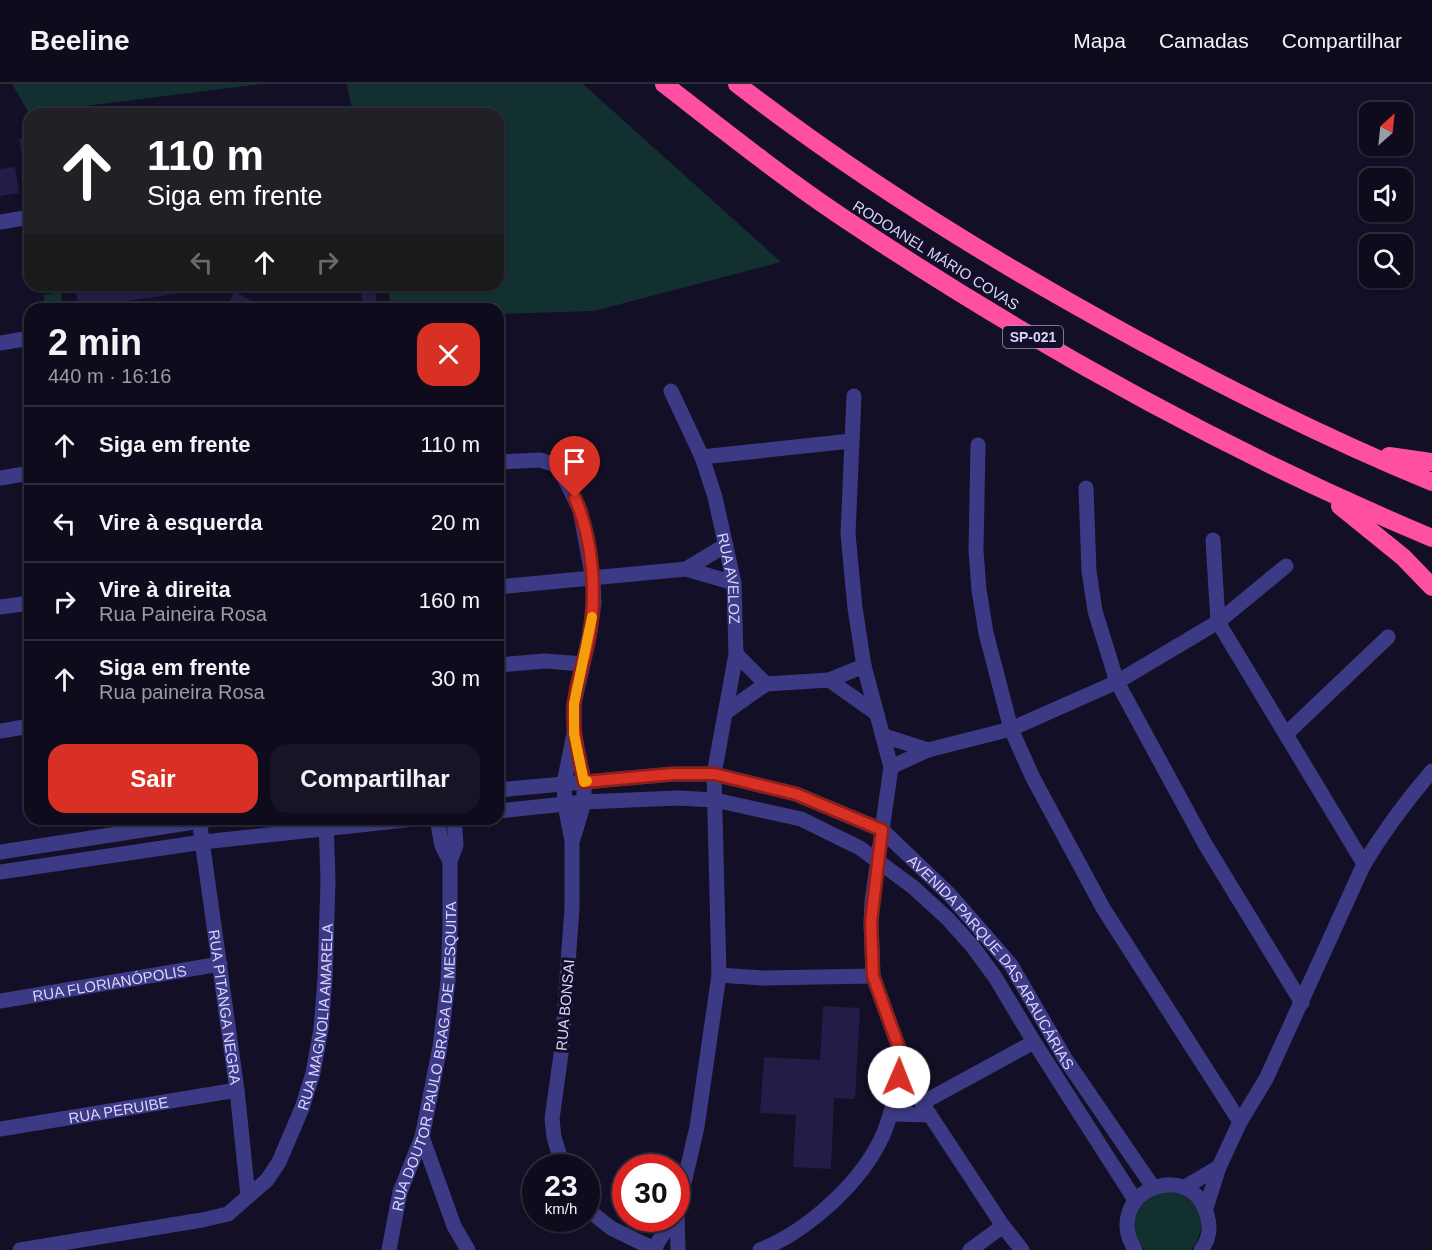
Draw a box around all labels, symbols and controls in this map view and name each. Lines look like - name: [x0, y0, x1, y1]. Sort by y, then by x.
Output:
- text: Beeline: [30, 25, 130, 56]
- text: Mapa: [1073, 29, 1126, 52]
- text: Camadas: [1159, 29, 1249, 52]
- text: Compartilhar: [1282, 29, 1402, 52]
- north arrow: [1359, 102, 1413, 156]
- map controls: [1359, 102, 1413, 288]
- icon: ahead: [48, 132, 126, 210]
- text: 110 m: [147, 132, 264, 179]
- button: sound: [1359, 168, 1413, 222]
- text: Siga em frente: [147, 181, 323, 211]
- street label: RODOANEL MÁRIO COVAS: [850, 197, 1022, 313]
- button: search: [1359, 234, 1413, 288]
- icon: left: [185, 246, 218, 279]
- icon: ahead: [248, 246, 281, 279]
- icon: right: [311, 246, 344, 279]
- text: 2 min: [48, 322, 142, 363]
- button: close: [417, 323, 480, 386]
- road number: SP-021: [1003, 326, 1063, 348]
- text: 440 m · 16:16: [48, 365, 171, 387]
- icon: ahead: [48, 429, 81, 462]
- text: Siga em frente: [99, 432, 251, 457]
- text: 110 m: [420, 432, 480, 457]
- pin: [549, 436, 600, 498]
- icon: arrive: [558, 445, 591, 478]
- icon: left: [48, 507, 81, 540]
- text: Vire à esquerda: [99, 510, 262, 535]
- text: 20 m: [431, 510, 480, 535]
- street label: RUA AVELOZ: [715, 531, 744, 624]
- text: Vire à direita: [99, 577, 231, 602]
- icon: right: [48, 585, 81, 618]
- text: 160 m: [419, 588, 480, 613]
- text: Rua Paineira Rosa: [99, 603, 267, 625]
- text: Siga em frente: [99, 655, 251, 680]
- icon: ahead: [48, 663, 81, 696]
- text: 30 m: [431, 666, 480, 691]
- text: Rua paineira Rosa: [99, 681, 265, 703]
- button: Sair: [48, 744, 258, 813]
- button: Compartilhar: [270, 744, 480, 813]
- street label: AVENIDA PARQUE DAS ARAUCÁRIAS: [905, 851, 1078, 1072]
- street label: RUA DOUTOR PAULO BRAGA DE MESQUITA: [388, 901, 459, 1212]
- street label: RUA MAGNOLIA AMARELA: [293, 923, 335, 1112]
- street label: RUA PITANGA NEGRA: [206, 928, 245, 1086]
- street label: RUA BONSAI: [553, 959, 577, 1051]
- street label: RUA FLORIANÓPOLIS: [31, 961, 188, 1004]
- position arrow: [867, 1045, 931, 1109]
- street label: RUA PERUIBE: [67, 1093, 170, 1126]
- speed limit sign: 30: [612, 1154, 690, 1232]
- text: 23: [544, 1169, 578, 1202]
- text: km/h: [545, 1200, 577, 1217]

